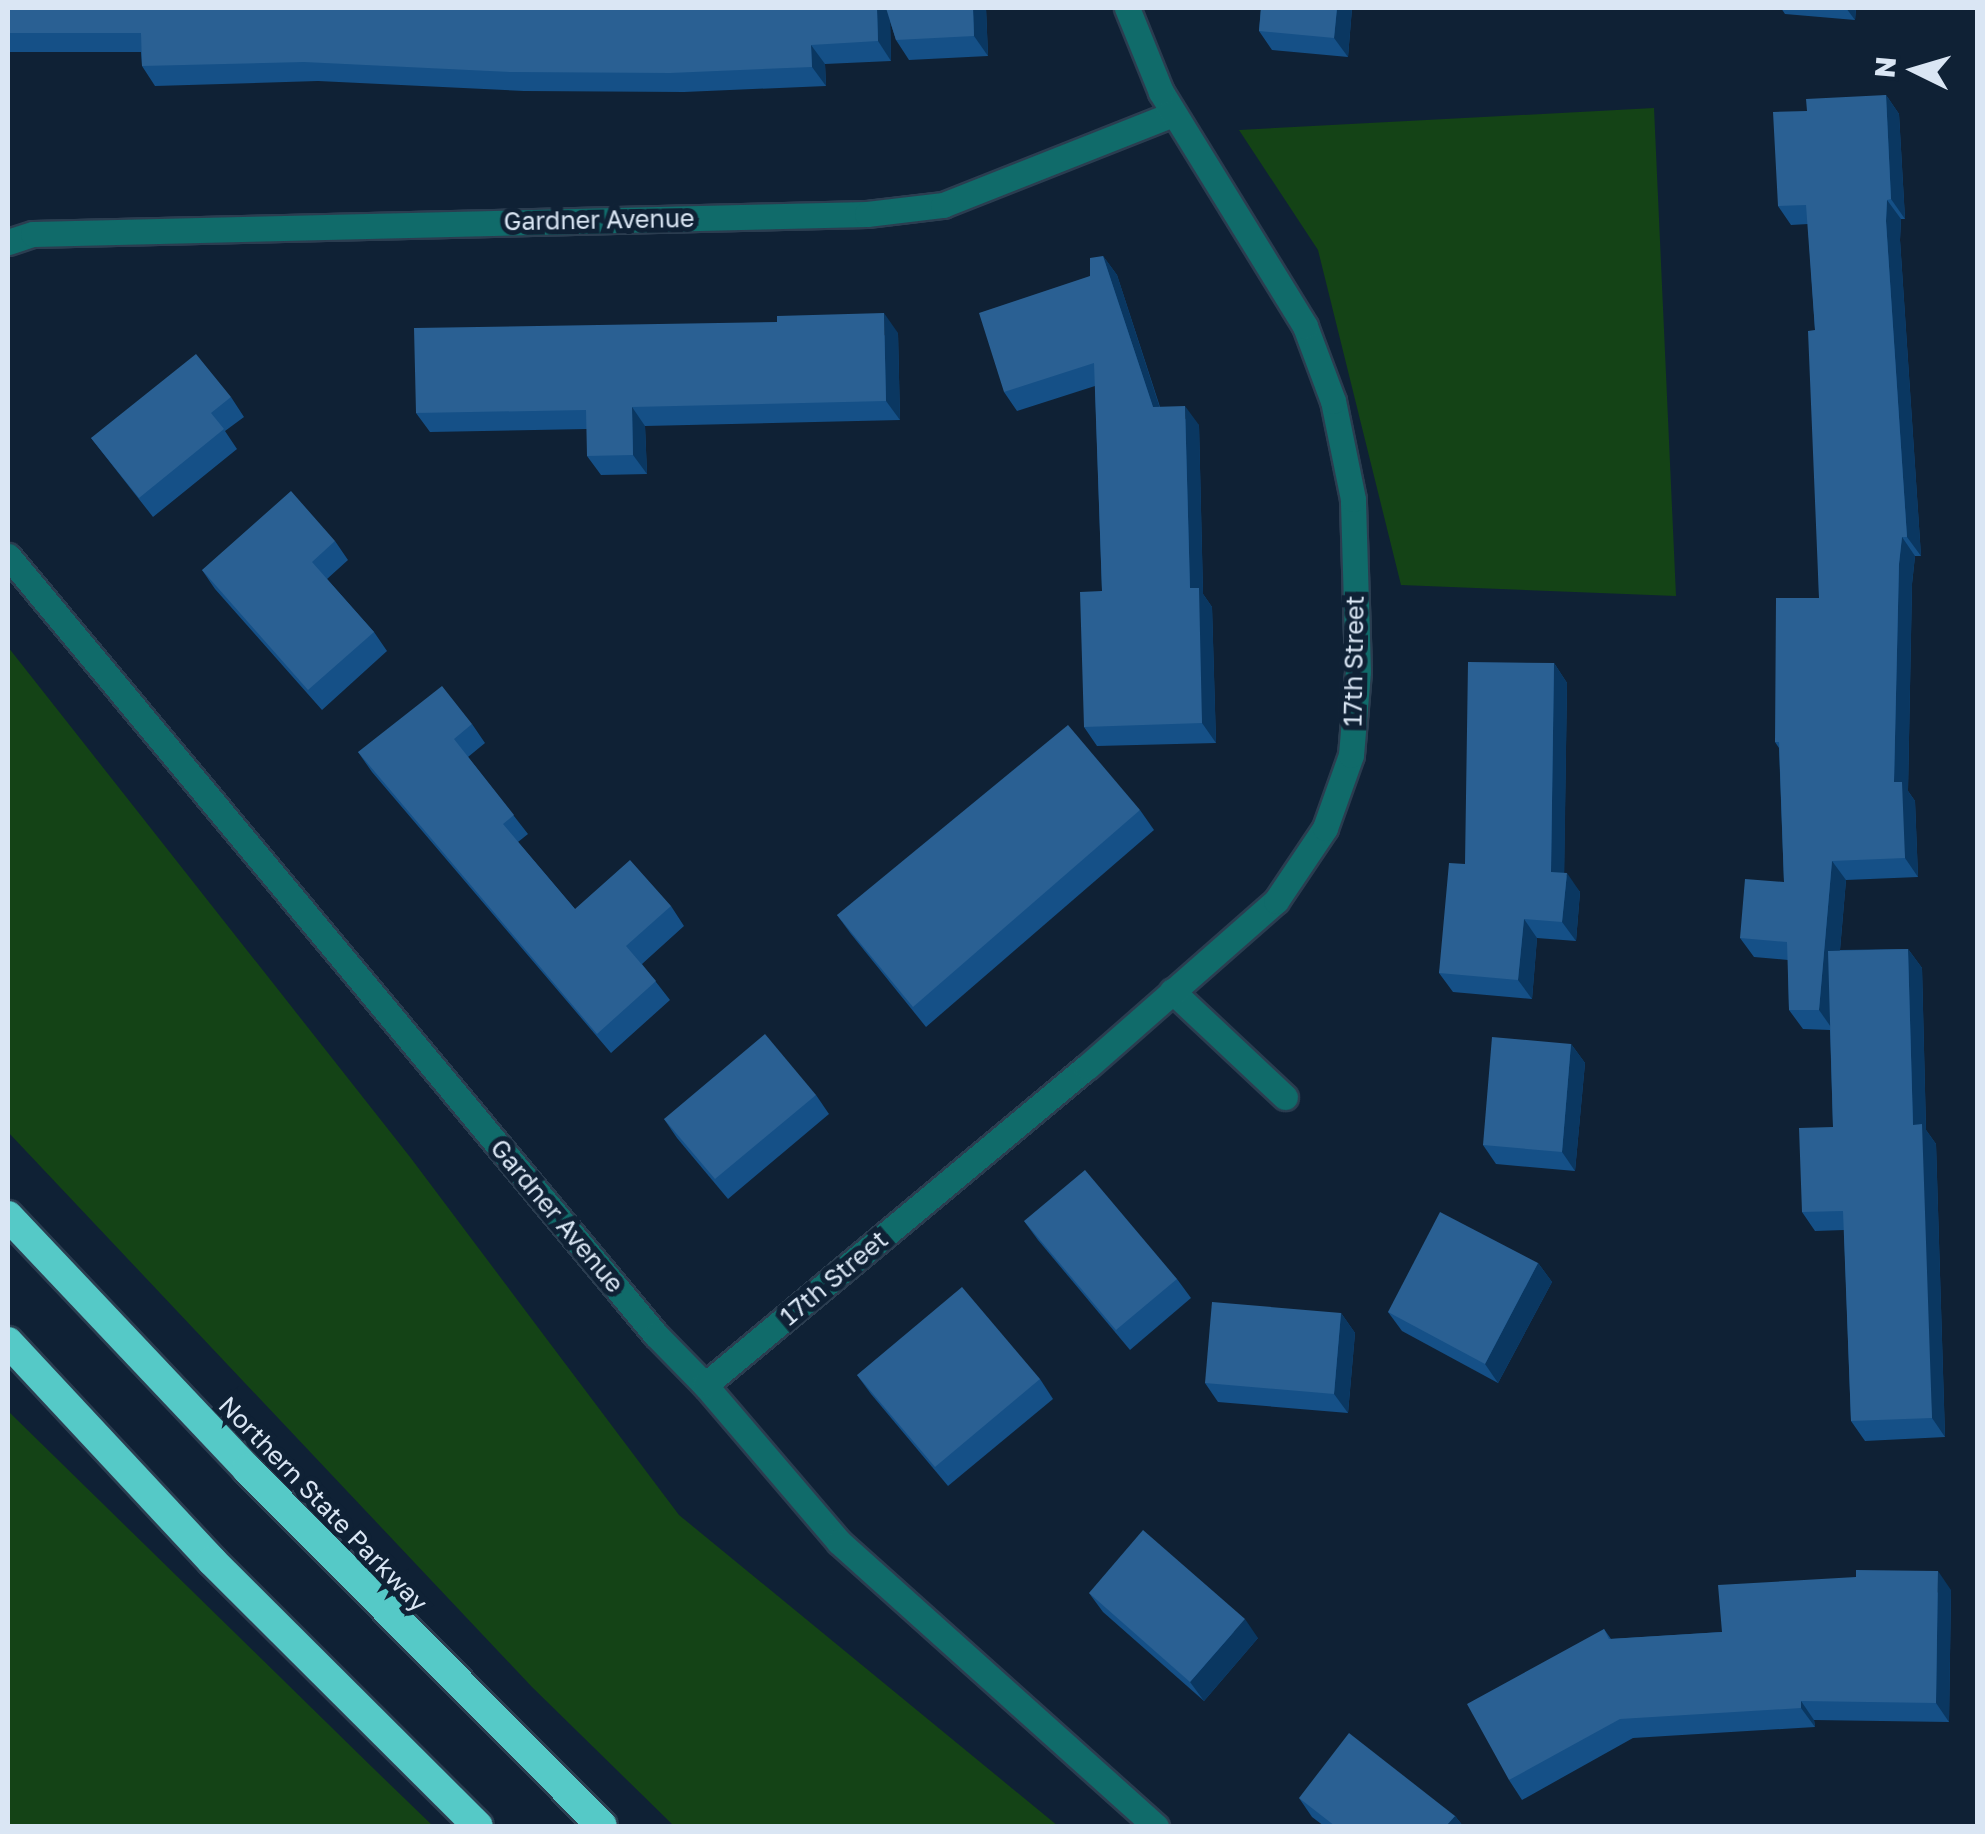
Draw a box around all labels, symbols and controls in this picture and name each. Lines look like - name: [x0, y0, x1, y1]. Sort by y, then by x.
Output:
- north arrow: [1865, 20, 1965, 120]
- text: N: [1867, 55, 1902, 79]
- street label: Gardner Avenue: [503, 203, 695, 237]
- street label: 17th Street: [1338, 595, 1370, 727]
- street label: Gardner Avenue: [484, 1133, 630, 1299]
- street label: 17th Street: [774, 1224, 894, 1332]
- street label: Northern State Parkway: [212, 1390, 434, 1618]

